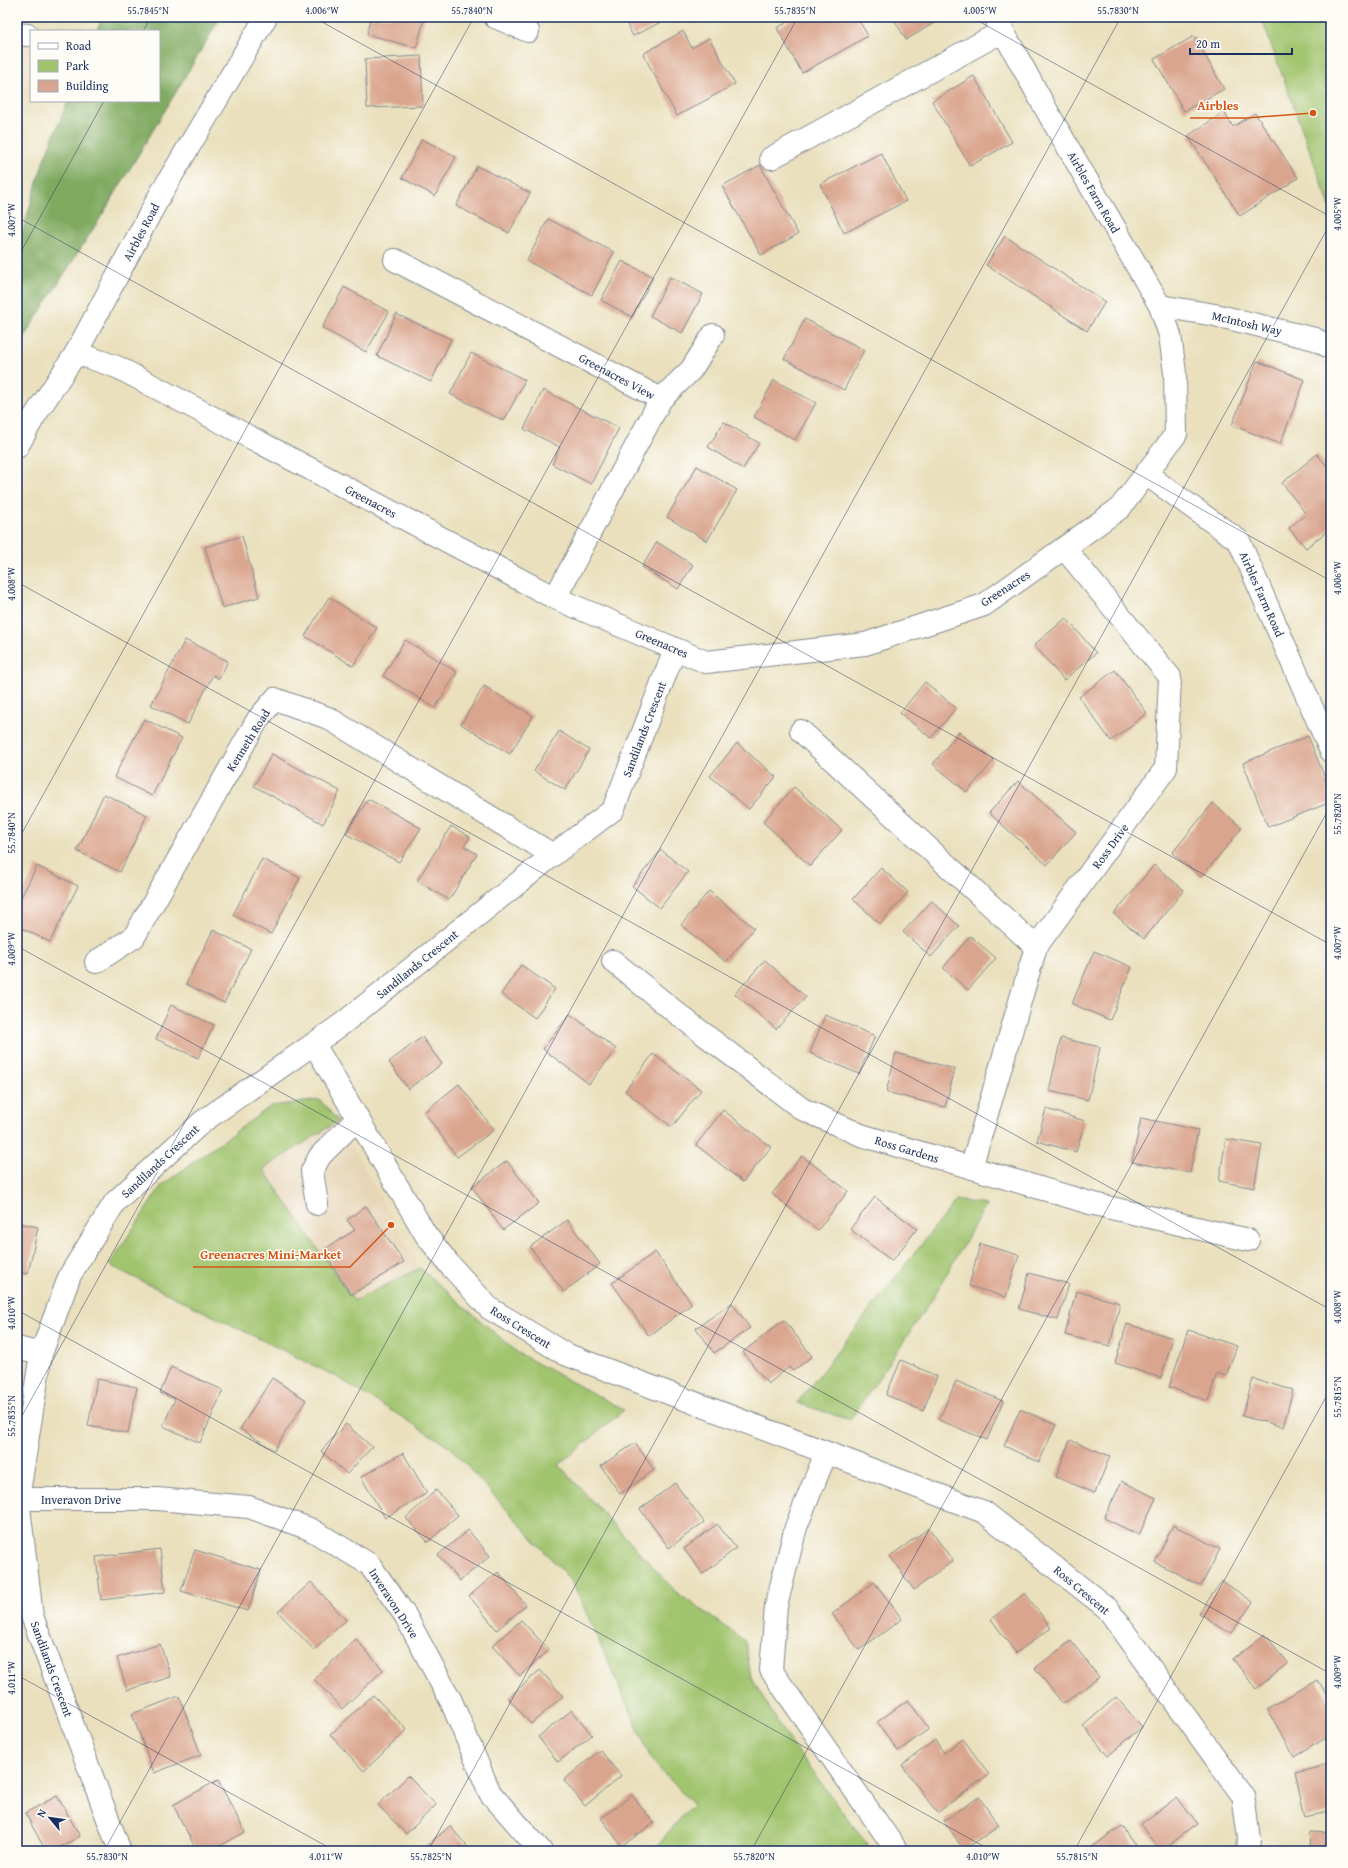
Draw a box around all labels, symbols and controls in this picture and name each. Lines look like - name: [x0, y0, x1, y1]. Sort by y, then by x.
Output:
- text: 55.7845°N: [127, 3, 169, 18]
- text: 4.006°W: [305, 3, 339, 18]
- text: 55.7840°N: [451, 3, 493, 18]
- text: 55.7835°N: [774, 3, 816, 18]
- text: 4.005°W: [963, 3, 997, 18]
- text: 55.7830°N: [1097, 3, 1139, 18]
- legend: [30, 30, 160, 102]
- scale bar: [1190, 30, 1292, 56]
- text: 20 m: [1196, 35, 1220, 52]
- text: Road: [66, 37, 92, 54]
- text: Park: [66, 57, 90, 74]
- text: Building: [66, 77, 109, 94]
- callout: Airbles: [1190, 93, 1247, 118]
- text: Airbles: [1197, 96, 1239, 115]
- street label: Airbles Farm Road: [1064, 148, 1125, 236]
- text: 4.005°W: [1330, 197, 1345, 231]
- street label: Airbles Road: [119, 200, 164, 264]
- text: 4.007°W: [4, 203, 19, 237]
- street label: McIntosh Way: [1210, 307, 1284, 339]
- street label: Greenacres View: [576, 349, 658, 403]
- street label: Greenacres: [342, 480, 400, 522]
- street label: Airbles Farm Road: [1236, 549, 1289, 640]
- text: 4.006°W: [1330, 561, 1345, 595]
- street label: Greenacres: [977, 566, 1033, 610]
- text: 4.008°W: [4, 567, 19, 601]
- street label: Greenacres: [633, 624, 691, 662]
- street label: Sandilands Crescent: [618, 678, 670, 779]
- street label: Kenneth Road: [222, 705, 274, 774]
- text: 55.7820°N: [1330, 793, 1345, 835]
- text: 55.7840°N: [4, 812, 19, 854]
- street label: Ross Drive: [1088, 820, 1132, 872]
- street label: Sandilands Crescent: [372, 925, 462, 1002]
- text: 4.007°W: [1330, 926, 1345, 960]
- text: 4.009°W: [4, 932, 19, 966]
- street label: Sandilands Crescent: [117, 1120, 203, 1202]
- street label: Ross Gardens: [873, 1131, 941, 1167]
- callout: Greenacres Mini-Market: [193, 1242, 350, 1267]
- text: Greenacres Mini-Market: [200, 1245, 342, 1264]
- text: 4.008°W: [1330, 1290, 1345, 1324]
- text: 4.010°W: [4, 1296, 19, 1330]
- street label: Ross Crescent: [487, 1302, 555, 1353]
- text: 55.7815°N: [1330, 1376, 1345, 1418]
- text: 55.7835°N: [4, 1395, 19, 1437]
- street label: Inveravon Drive: [41, 1491, 121, 1508]
- street label: Ross Crescent: [1050, 1561, 1114, 1619]
- street label: Inveravon Drive: [365, 1565, 423, 1642]
- street label: Sandilands Crescent: [27, 1619, 78, 1720]
- text: 4.009°W: [1330, 1655, 1345, 1689]
- text: 4.011°W: [4, 1661, 19, 1695]
- north arrow: [30, 1798, 70, 1838]
- text: N: [32, 1805, 50, 1820]
- text: 55.7830°N: [86, 1849, 128, 1864]
- text: 4.011°W: [309, 1849, 343, 1864]
- text: 55.7825°N: [410, 1849, 452, 1864]
- text: 55.7820°N: [733, 1849, 775, 1864]
- text: 4.010°W: [966, 1849, 1000, 1864]
- text: 55.7815°N: [1056, 1849, 1098, 1864]

